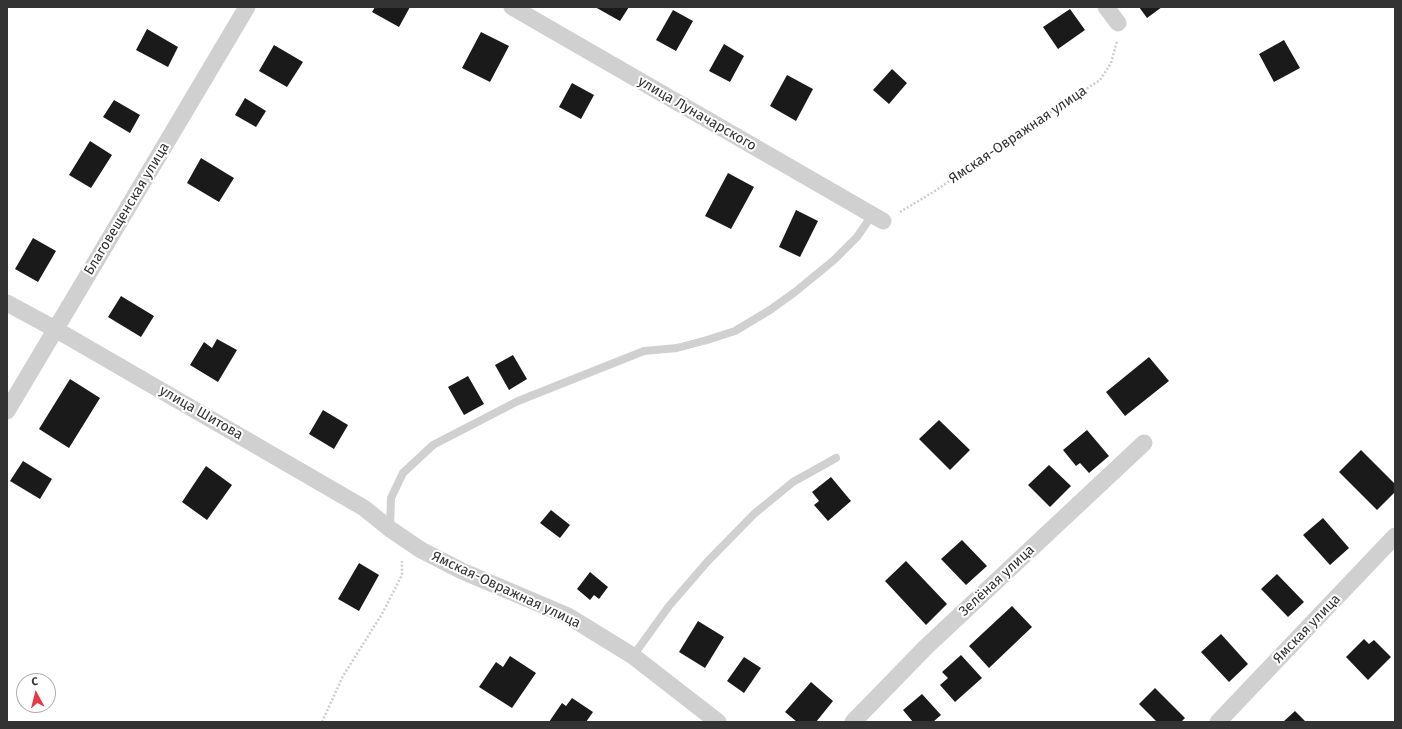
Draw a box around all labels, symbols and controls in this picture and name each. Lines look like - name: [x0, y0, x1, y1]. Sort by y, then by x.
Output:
- street label: улица Луначарского: [635, 73, 759, 155]
- street label: Ямская-Овражная улица: [946, 83, 1090, 187]
- street label: Благовещенская улица: [81, 140, 173, 278]
- street label: улица Шитова: [156, 382, 246, 444]
- street label: Зелёная улица: [956, 542, 1038, 620]
- street label: Ямская-Овражная улица: [429, 548, 583, 632]
- street label: Ямская улица: [1270, 591, 1344, 667]
- north arrow: [16, 673, 56, 713]
- text: С: [31, 675, 39, 688]

